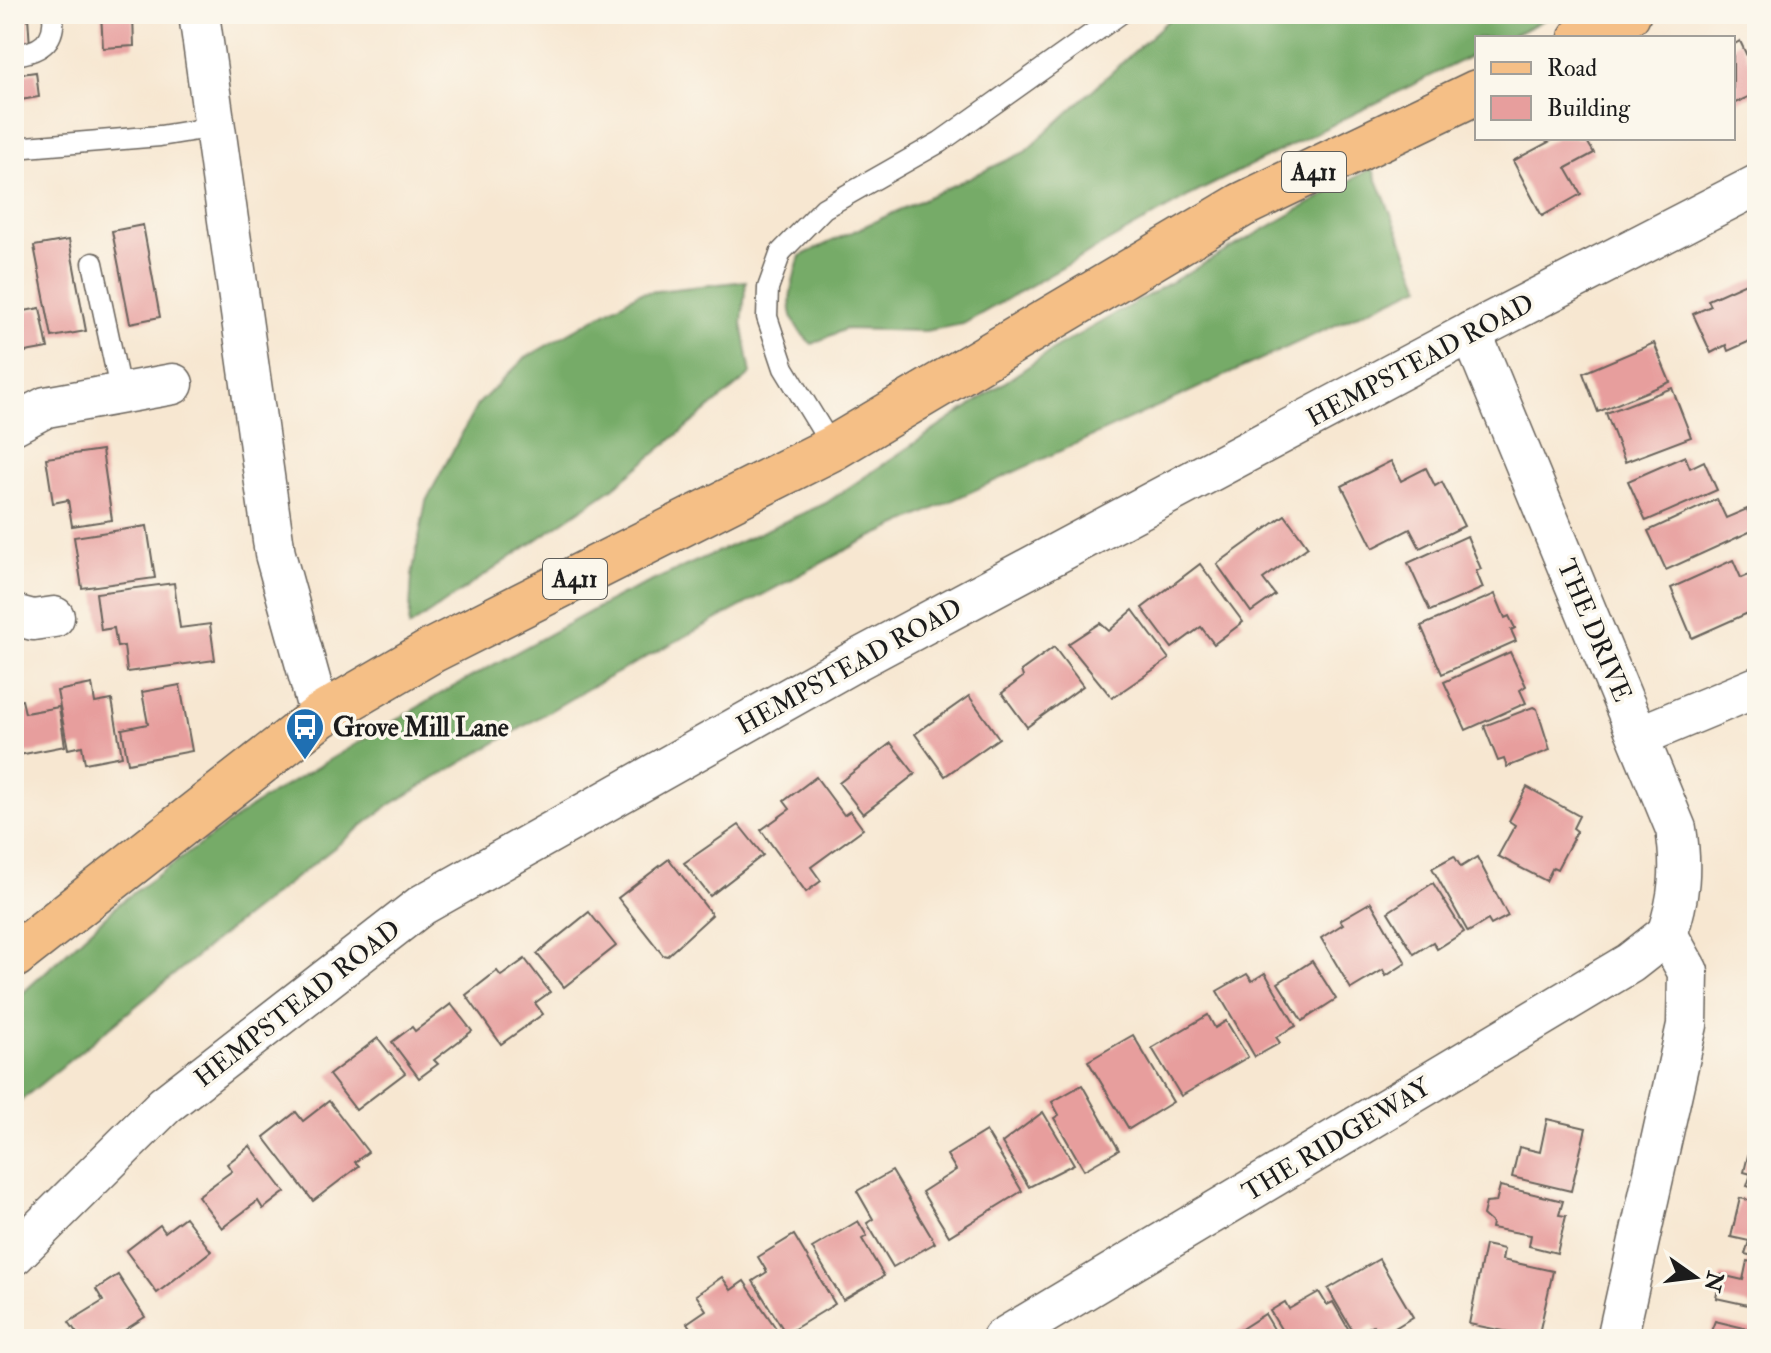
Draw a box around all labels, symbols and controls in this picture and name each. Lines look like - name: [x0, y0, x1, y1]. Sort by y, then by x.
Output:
- legend: [1475, 36, 1735, 140]
- text: Road: [1547, 53, 1597, 84]
- text: Building: [1547, 93, 1631, 124]
- road number: A411: [1282, 152, 1346, 192]
- street label: HEMPSTEAD ROAD: [1301, 287, 1540, 434]
- street label: THE DRIVE: [1550, 554, 1638, 707]
- road number: A411: [543, 559, 607, 599]
- street label: HEMPSTEAD ROAD: [731, 592, 968, 742]
- bus stop icon: Grove Mill Lane: [284, 706, 326, 761]
- place label: Grove Mill Lane: [333, 712, 509, 744]
- street label: HEMPSTEAD ROAD: [188, 913, 407, 1094]
- street label: THE RIDGEWAY: [1237, 1070, 1437, 1209]
- north arrow: [1655, 1237, 1735, 1317]
- text: N: [1697, 1268, 1730, 1295]

